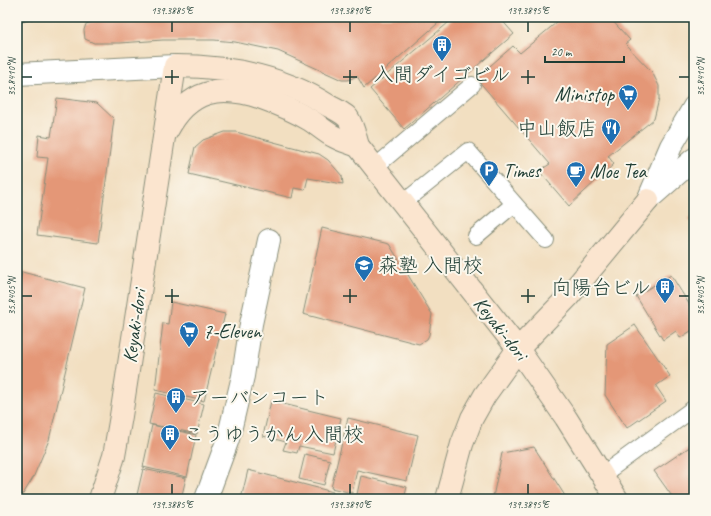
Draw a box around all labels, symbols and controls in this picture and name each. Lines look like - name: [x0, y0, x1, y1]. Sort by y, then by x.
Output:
- text: 139.3885°E: [151, 4, 195, 17]
- text: 139.3890°E: [329, 4, 373, 17]
- text: 139.3895°E: [507, 4, 551, 17]
- building icon: 入間ダイゴビル: [431, 34, 453, 62]
- scale bar: [545, 38, 624, 64]
- text: 20 m: [551, 44, 573, 60]
- text: 35.8410°N: [5, 56, 18, 96]
- text: 35.8410°N: [694, 56, 707, 96]
- place label: 入間ダイゴビル: [373, 62, 511, 87]
- place label: Ministop: [555, 82, 615, 107]
- supermarket icon: Ministop: [617, 83, 639, 111]
- place label: 中山飯店: [517, 116, 597, 141]
- restaurant icon: 中山飯店: [600, 117, 622, 145]
- place label: Times: [503, 158, 543, 183]
- parking icon: Times: [478, 159, 500, 187]
- place label: Moe Tea: [590, 159, 647, 184]
- cafe icon: Moe Tea: [565, 160, 587, 188]
- place label: 森塾 入間校: [378, 253, 483, 278]
- school or university icon: 森塾 入間校: [353, 254, 375, 282]
- text: 35.8405°N: [5, 275, 18, 315]
- place label: 向陽台ビル: [551, 275, 651, 300]
- text: 35.8405°N: [694, 275, 707, 315]
- building icon: 向陽台ビル: [654, 276, 676, 304]
- street label: Keyaki-dori: [117, 285, 152, 364]
- street label: Keyaki-dori: [468, 291, 535, 367]
- place label: 7-Eleven: [203, 319, 262, 344]
- supermarket icon: 7-Eleven: [178, 320, 200, 348]
- place label: アーバンコート: [190, 385, 329, 410]
- building icon: アーバンコート: [165, 386, 187, 414]
- place label: こうゆうかん入間校: [184, 422, 364, 447]
- building icon: こうゆうかん入間校: [159, 423, 181, 451]
- text: 139.3885°E: [151, 498, 195, 511]
- text: 139.3890°E: [329, 498, 373, 511]
- text: 139.3895°E: [507, 498, 551, 511]

